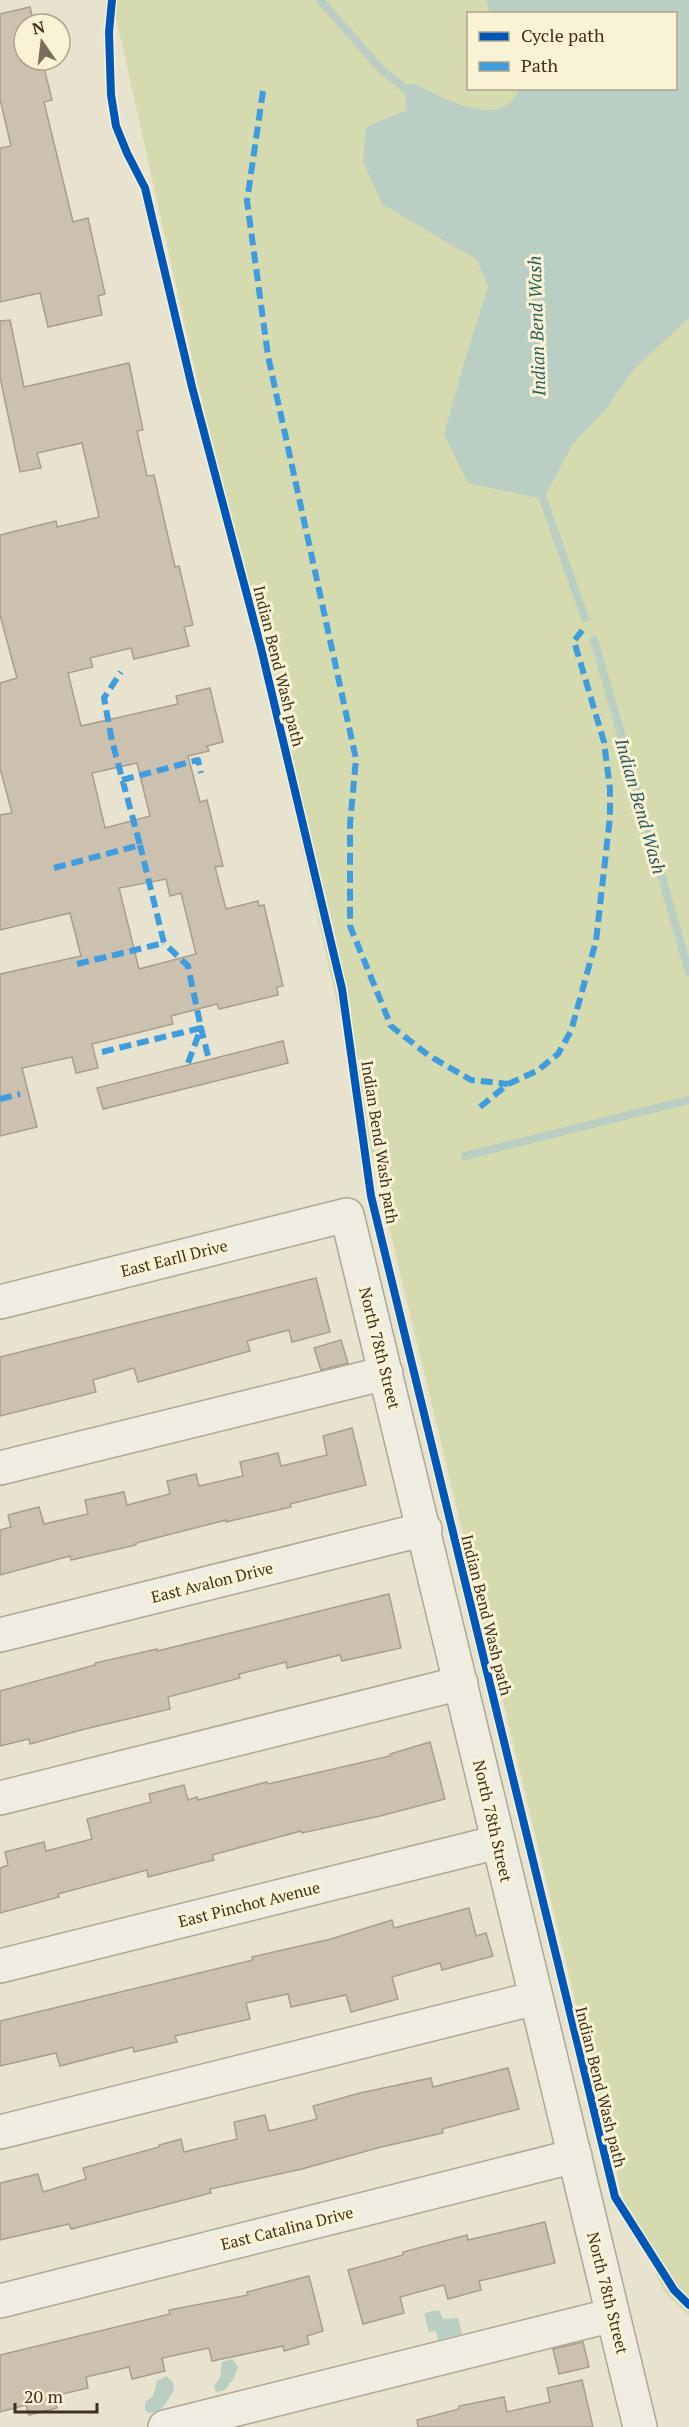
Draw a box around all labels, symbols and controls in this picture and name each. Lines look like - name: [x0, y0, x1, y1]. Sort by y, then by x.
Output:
- north arrow: [12, 12, 72, 72]
- legend: [467, 12, 677, 90]
- text: N: [30, 15, 47, 40]
- text: Cycle path: [521, 23, 605, 47]
- text: Path: [521, 53, 558, 77]
- water label: Indian Bend Wash: [522, 255, 550, 398]
- street label: Indian Bend Wash path: [248, 583, 310, 749]
- water label: Indian Bend Wash: [610, 734, 672, 877]
- street label: Indian Bend Wash path: [356, 1059, 404, 1226]
- street label: East Earll Drive: [118, 1234, 230, 1282]
- street label: North 78th Street: [354, 1285, 406, 1411]
- street label: Indian Bend Wash path: [456, 1532, 518, 1698]
- street label: East Avalon Drive: [149, 1556, 275, 1608]
- street label: North 78th Street: [468, 1758, 518, 1884]
- street label: East Pinchot Avenue: [176, 1876, 322, 1932]
- street label: Indian Bend Wash path: [570, 2004, 632, 2170]
- street label: East Catalina Drive: [218, 2201, 356, 2255]
- street label: North 78th Street: [582, 2230, 634, 2356]
- scale bar: [15, 2376, 98, 2414]
- text: 20 m: [24, 2384, 64, 2408]

